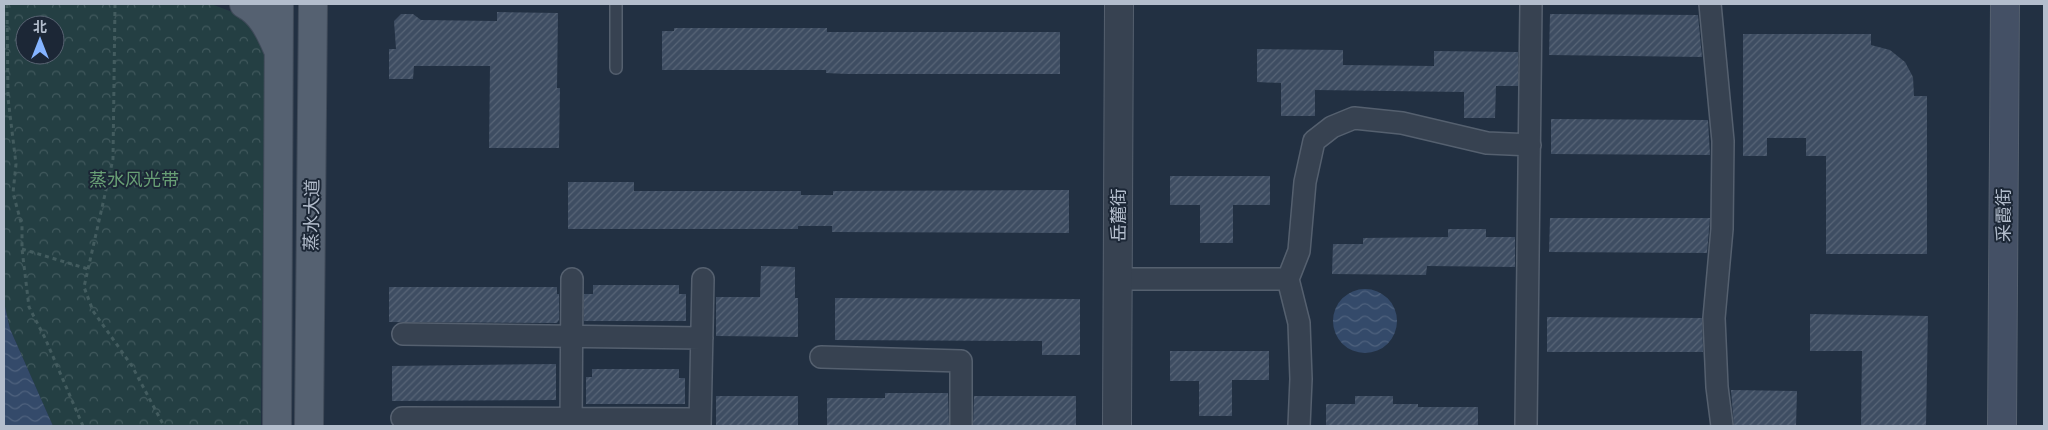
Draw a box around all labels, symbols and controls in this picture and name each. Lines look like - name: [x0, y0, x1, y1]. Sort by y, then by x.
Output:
- north arrow: [15, 15, 65, 65]
- text: 北: [33, 17, 47, 36]
- park label: 蒸水风光带: [89, 167, 179, 191]
- street label: 蒸水大道: [298, 179, 324, 251]
- street label: 岳麓街: [1106, 188, 1130, 242]
- street label: 采霞街: [1991, 188, 2015, 242]

